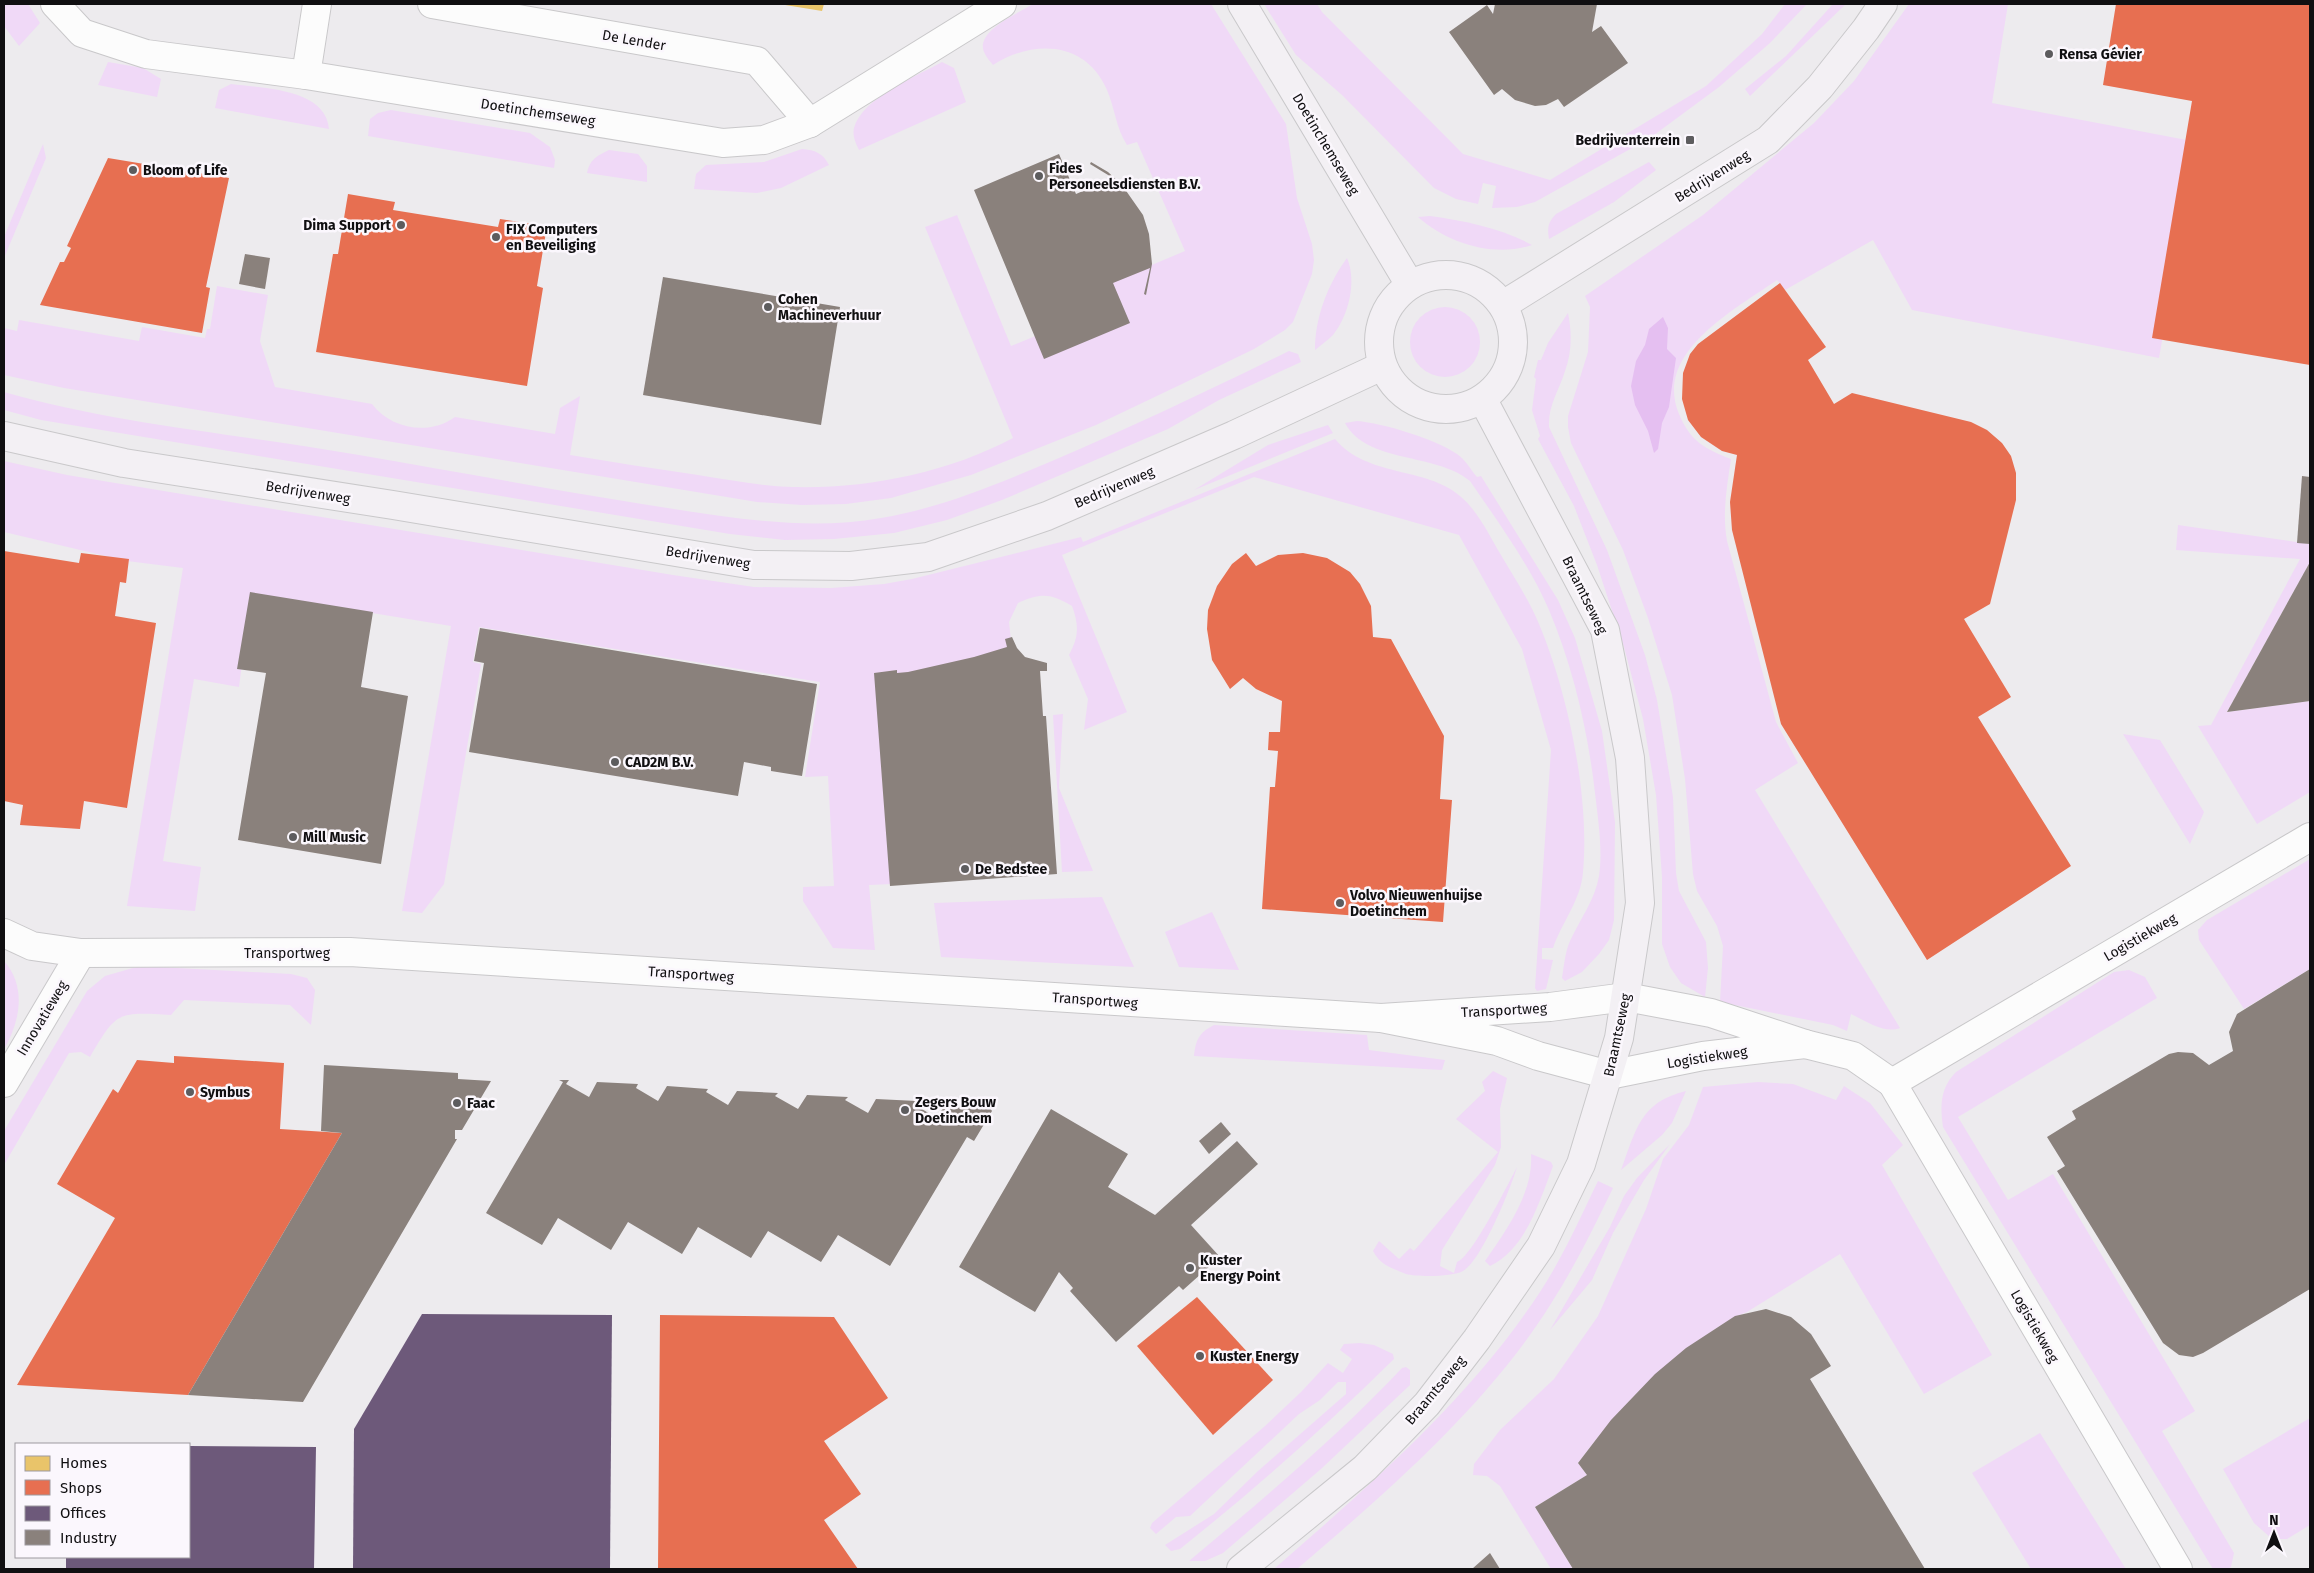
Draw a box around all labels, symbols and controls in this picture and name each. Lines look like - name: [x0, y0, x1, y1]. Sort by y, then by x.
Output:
- street label: De Lender: [601, 27, 668, 55]
- place label: Rensa Gévier: [2059, 46, 2142, 63]
- marker: Rensa Gévier: [2043, 48, 2055, 60]
- street label: Doetinchemseweg: [1288, 90, 1363, 199]
- street label: Doetinchemseweg: [479, 95, 597, 130]
- place label: Bedrijventerrein: [1575, 132, 1680, 149]
- marker: Bedrijventerrein: [1684, 134, 1696, 146]
- street label: Bedrijvenweg: [1672, 146, 1754, 206]
- place label: Fides Personeelsdiensten B.V.: [1049, 160, 1201, 193]
- place label: Bloom of Life: [143, 162, 228, 179]
- marker: Bloom of Life: [127, 164, 139, 176]
- marker: Fides Personeelsdiensten B.V.: [1033, 170, 1045, 182]
- place label: Dima Support: [303, 217, 392, 234]
- marker: Dima Support: [395, 219, 407, 231]
- place label: FIX Computers en Beveiliging: [506, 221, 598, 254]
- marker: FIX Computers en Beveiliging: [490, 231, 502, 243]
- place label: Cohen Machineverhuur: [778, 291, 882, 324]
- marker: Cohen Machineverhuur: [762, 301, 774, 313]
- street label: Bedrijvenweg: [1072, 463, 1157, 512]
- street label: Bedrijvenweg: [264, 477, 352, 508]
- street label: Bedrijvenweg: [664, 542, 752, 573]
- street label: Braamtseweg: [1558, 553, 1611, 638]
- place label: CAD2M B.V.: [625, 754, 694, 771]
- marker: CAD2M B.V.: [609, 756, 621, 768]
- place label: Mill Music: [303, 829, 366, 846]
- marker: Mill Music: [287, 831, 299, 843]
- place label: De Bedstee: [975, 861, 1048, 878]
- marker: De Bedstee: [959, 863, 971, 875]
- place label: Volvo Nieuwenhuijse Doetinchem: [1349, 887, 1482, 920]
- marker: Volvo Nieuwenhuijse Doetinchem: [1334, 897, 1346, 909]
- street label: Logistiekweg: [2101, 909, 2180, 965]
- street label: Transportweg: [244, 945, 331, 962]
- street label: Transportweg: [647, 963, 735, 986]
- street label: Innovatieweg: [13, 977, 72, 1059]
- street label: Transportweg: [1051, 989, 1139, 1012]
- street label: Braamtseweg: [1600, 991, 1635, 1078]
- street label: Transportweg: [1461, 1000, 1548, 1021]
- street label: Logistiekweg: [1666, 1043, 1749, 1072]
- place label: Symbus: [200, 1084, 250, 1101]
- marker: Symbus: [184, 1086, 196, 1098]
- place label: Zegers Bouw Doetinchem: [915, 1094, 997, 1127]
- place label: Faac: [467, 1095, 495, 1112]
- marker: Faac: [451, 1097, 463, 1109]
- marker: Zegers Bouw Doetinchem: [899, 1104, 911, 1116]
- place label: Kuster Energy Point: [1200, 1252, 1281, 1285]
- marker: Kuster Energy Point: [1184, 1262, 1196, 1274]
- street label: Logistiekweg: [2007, 1287, 2063, 1366]
- place label: Kuster Energy: [1210, 1348, 1299, 1365]
- marker: Kuster Energy: [1194, 1350, 1206, 1362]
- street label: Braamtseweg: [1402, 1352, 1470, 1428]
- legend: [15, 1443, 190, 1558]
- text: Homes: [60, 1454, 107, 1472]
- text: Shops: [60, 1479, 102, 1497]
- text: Offices: [60, 1504, 106, 1522]
- north arrow: [2249, 1508, 2299, 1558]
- text: N: [2269, 1512, 2279, 1529]
- text: Industry: [60, 1529, 117, 1547]

